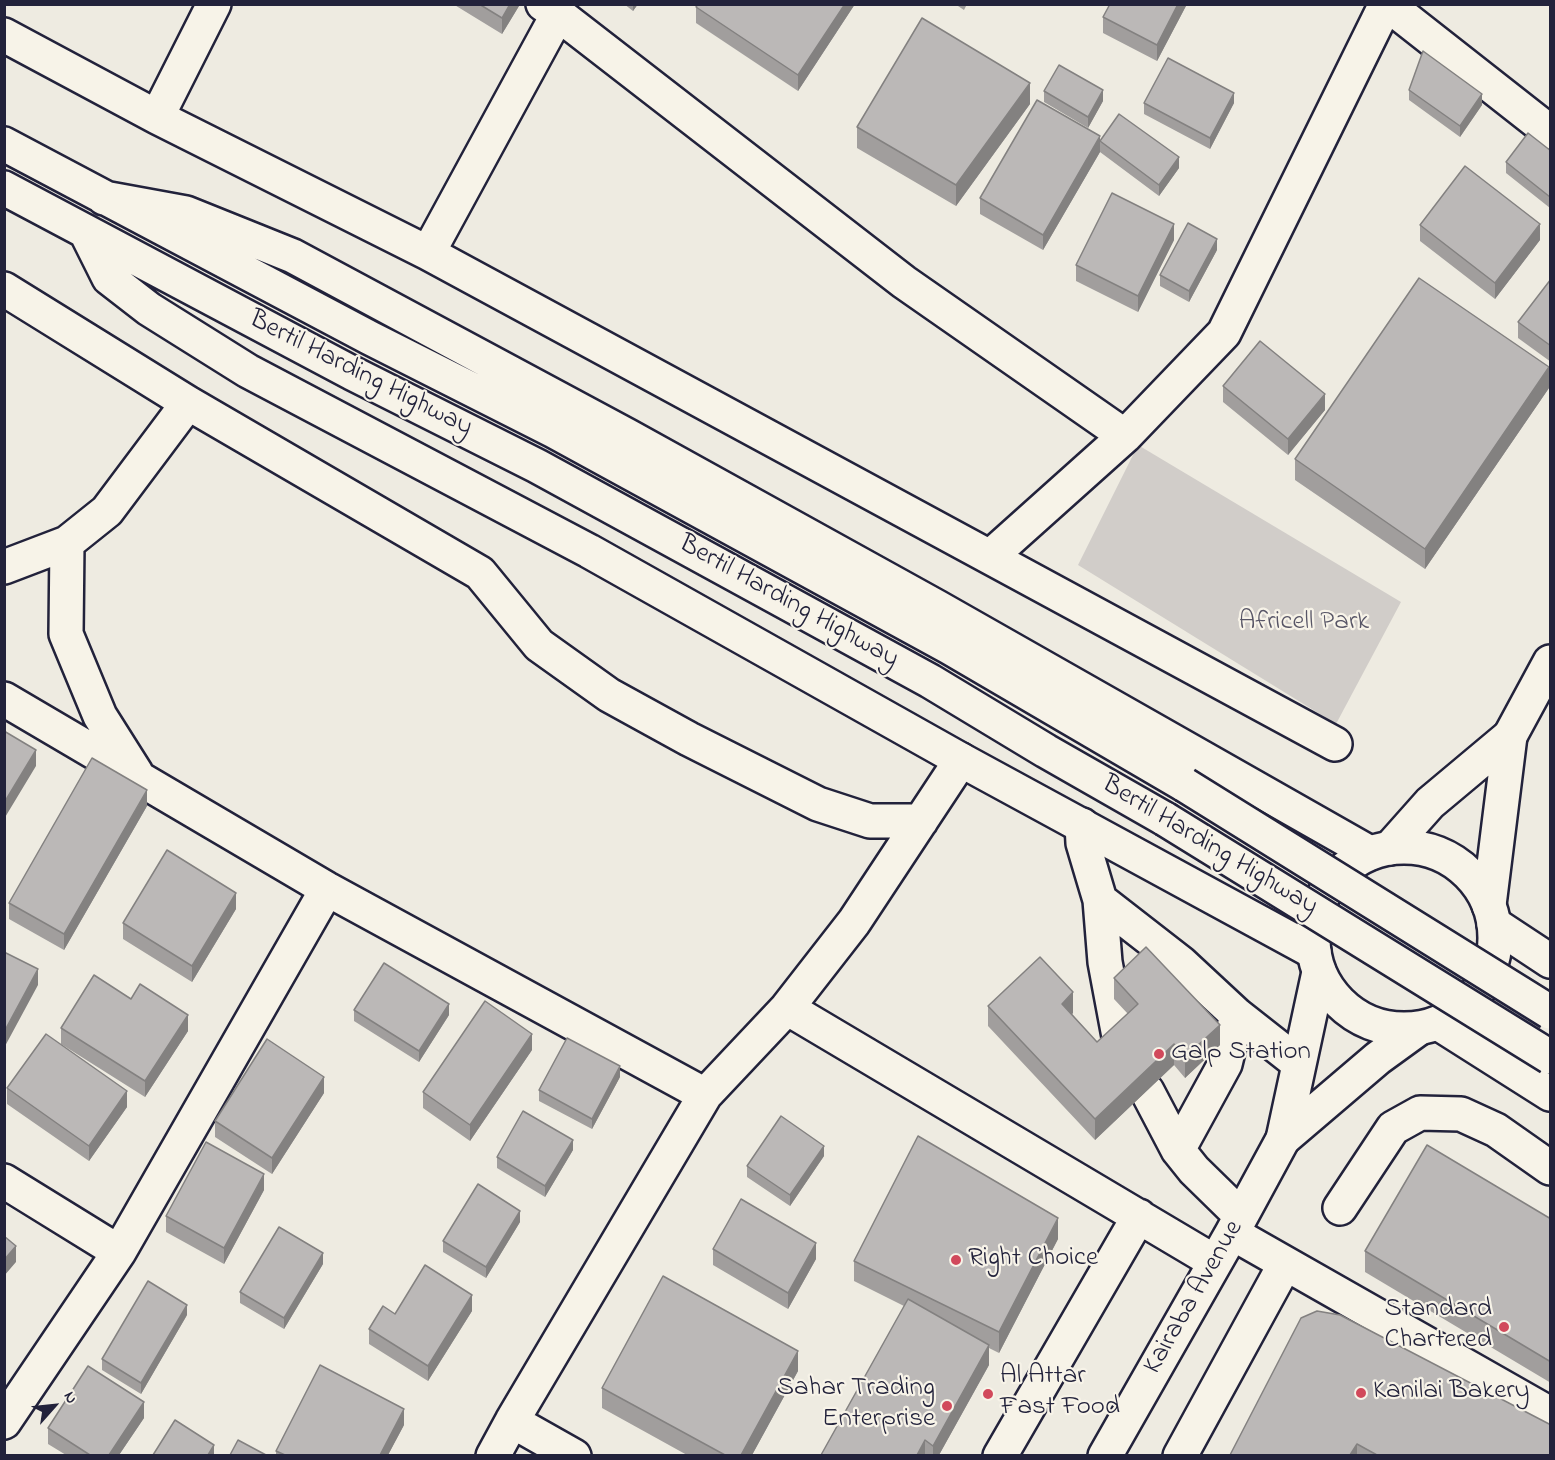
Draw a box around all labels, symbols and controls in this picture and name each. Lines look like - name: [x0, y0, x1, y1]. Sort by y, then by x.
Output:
- street label: Bertil Harding Highway: [243, 305, 477, 445]
- street label: Bertil Harding Highway: [672, 529, 904, 677]
- park label: Africell Park: [1239, 608, 1369, 640]
- street label: Bertil Harding Highway: [1095, 770, 1323, 924]
- place label: Galp Station: [1171, 1038, 1311, 1070]
- marker: Galp Station: [1152, 1047, 1166, 1061]
- street label: Kairaba Avenue: [1138, 1216, 1252, 1380]
- place label: Right Choice: [968, 1244, 1098, 1276]
- marker: Right Choice: [949, 1253, 963, 1267]
- place label: Standard Chartered: [1384, 1295, 1492, 1358]
- marker: Standard Chartered: [1497, 1320, 1511, 1334]
- place label: Al Attar Fast Food: [1000, 1362, 1120, 1425]
- place label: Sahar Trading Enterprise: [777, 1374, 935, 1437]
- north arrow: [24, 1376, 84, 1436]
- place label: Kanilai Bakery: [1373, 1377, 1530, 1409]
- marker: Kanilai Bakery: [1354, 1386, 1368, 1400]
- marker: Al Attar Fast Food: [981, 1387, 995, 1401]
- text: N: [57, 1388, 83, 1408]
- marker: Sahar Trading Enterprise: [940, 1399, 954, 1413]

